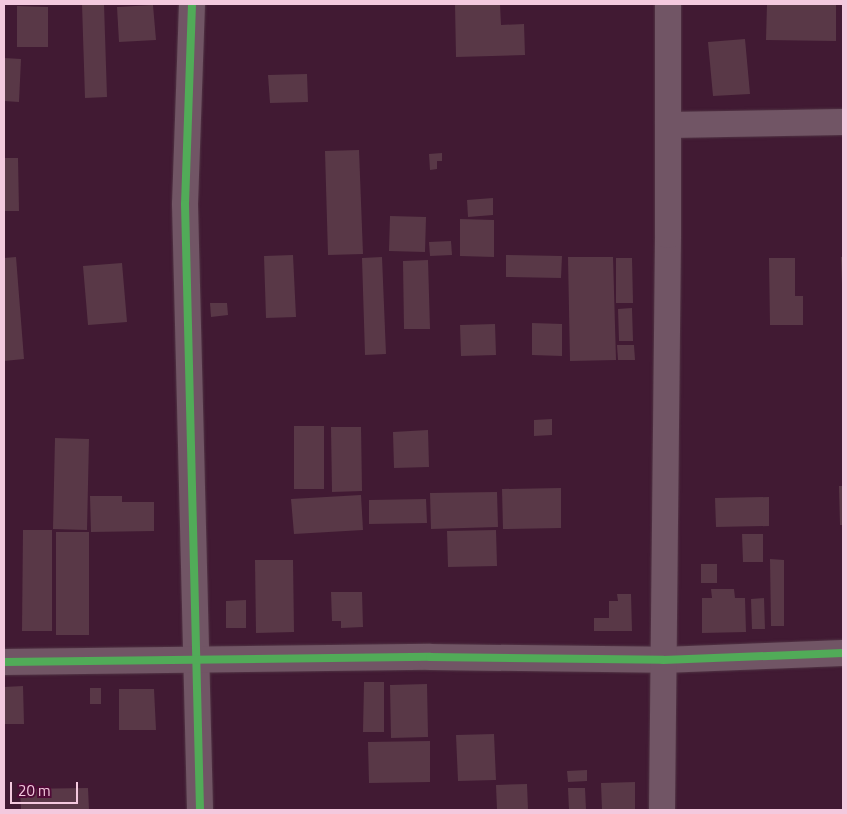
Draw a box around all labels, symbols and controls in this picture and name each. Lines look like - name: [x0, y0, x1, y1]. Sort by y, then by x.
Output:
- scale bar: [12, 772, 80, 804]
- text: 20 m: [18, 779, 51, 802]

